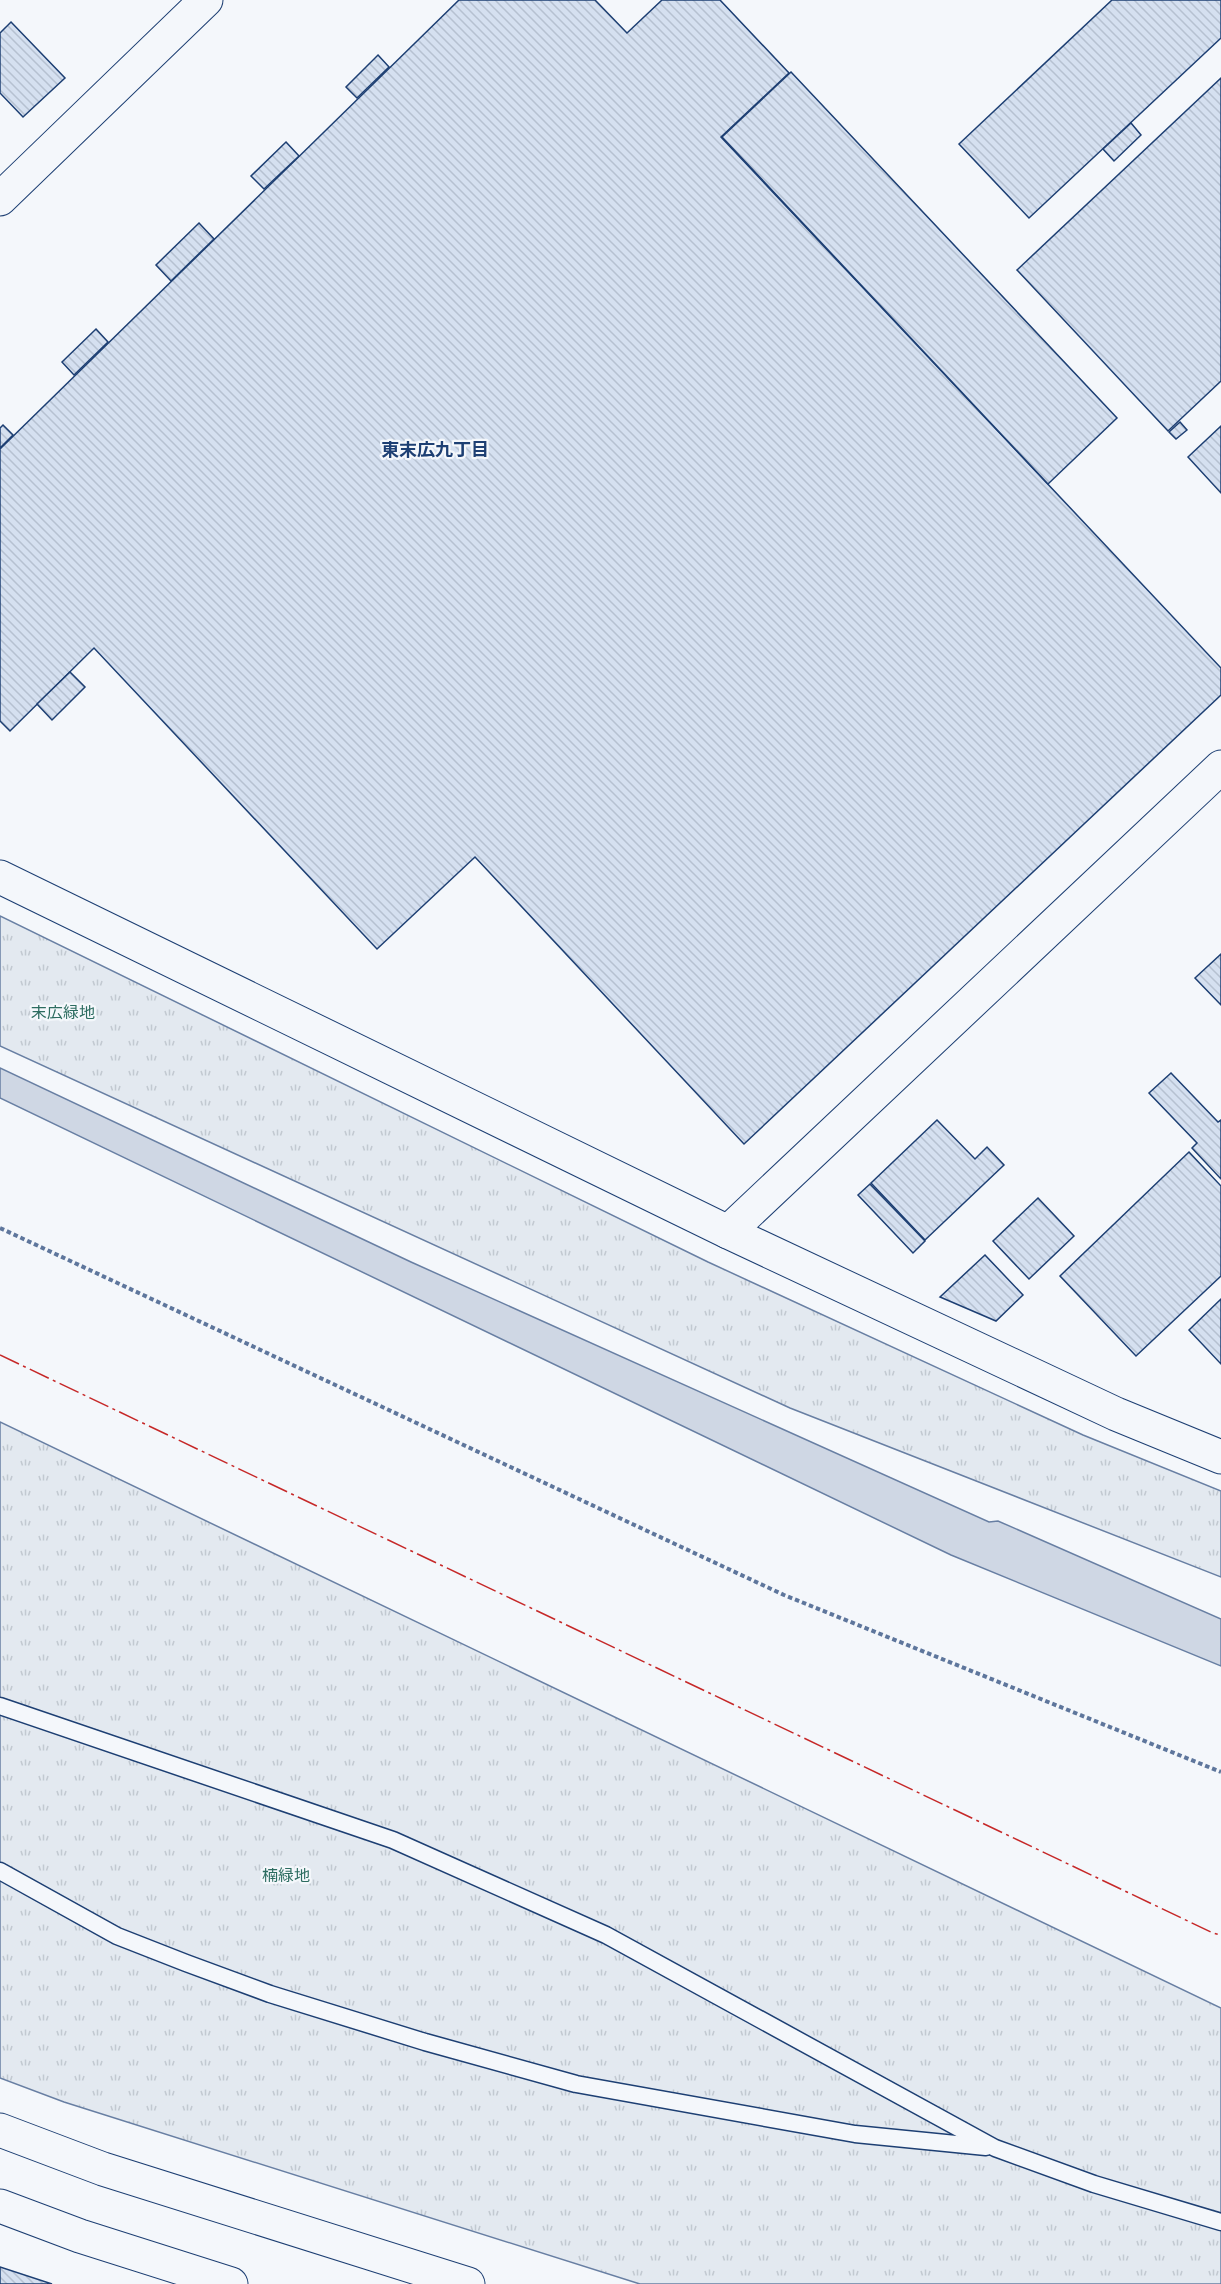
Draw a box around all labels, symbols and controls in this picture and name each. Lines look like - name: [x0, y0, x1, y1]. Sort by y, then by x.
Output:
- district label: 東末広九丁目: [381, 438, 489, 460]
- park label: 末広緑地: [31, 1002, 95, 1021]
- park label: 楠緑地: [262, 1865, 310, 1884]

